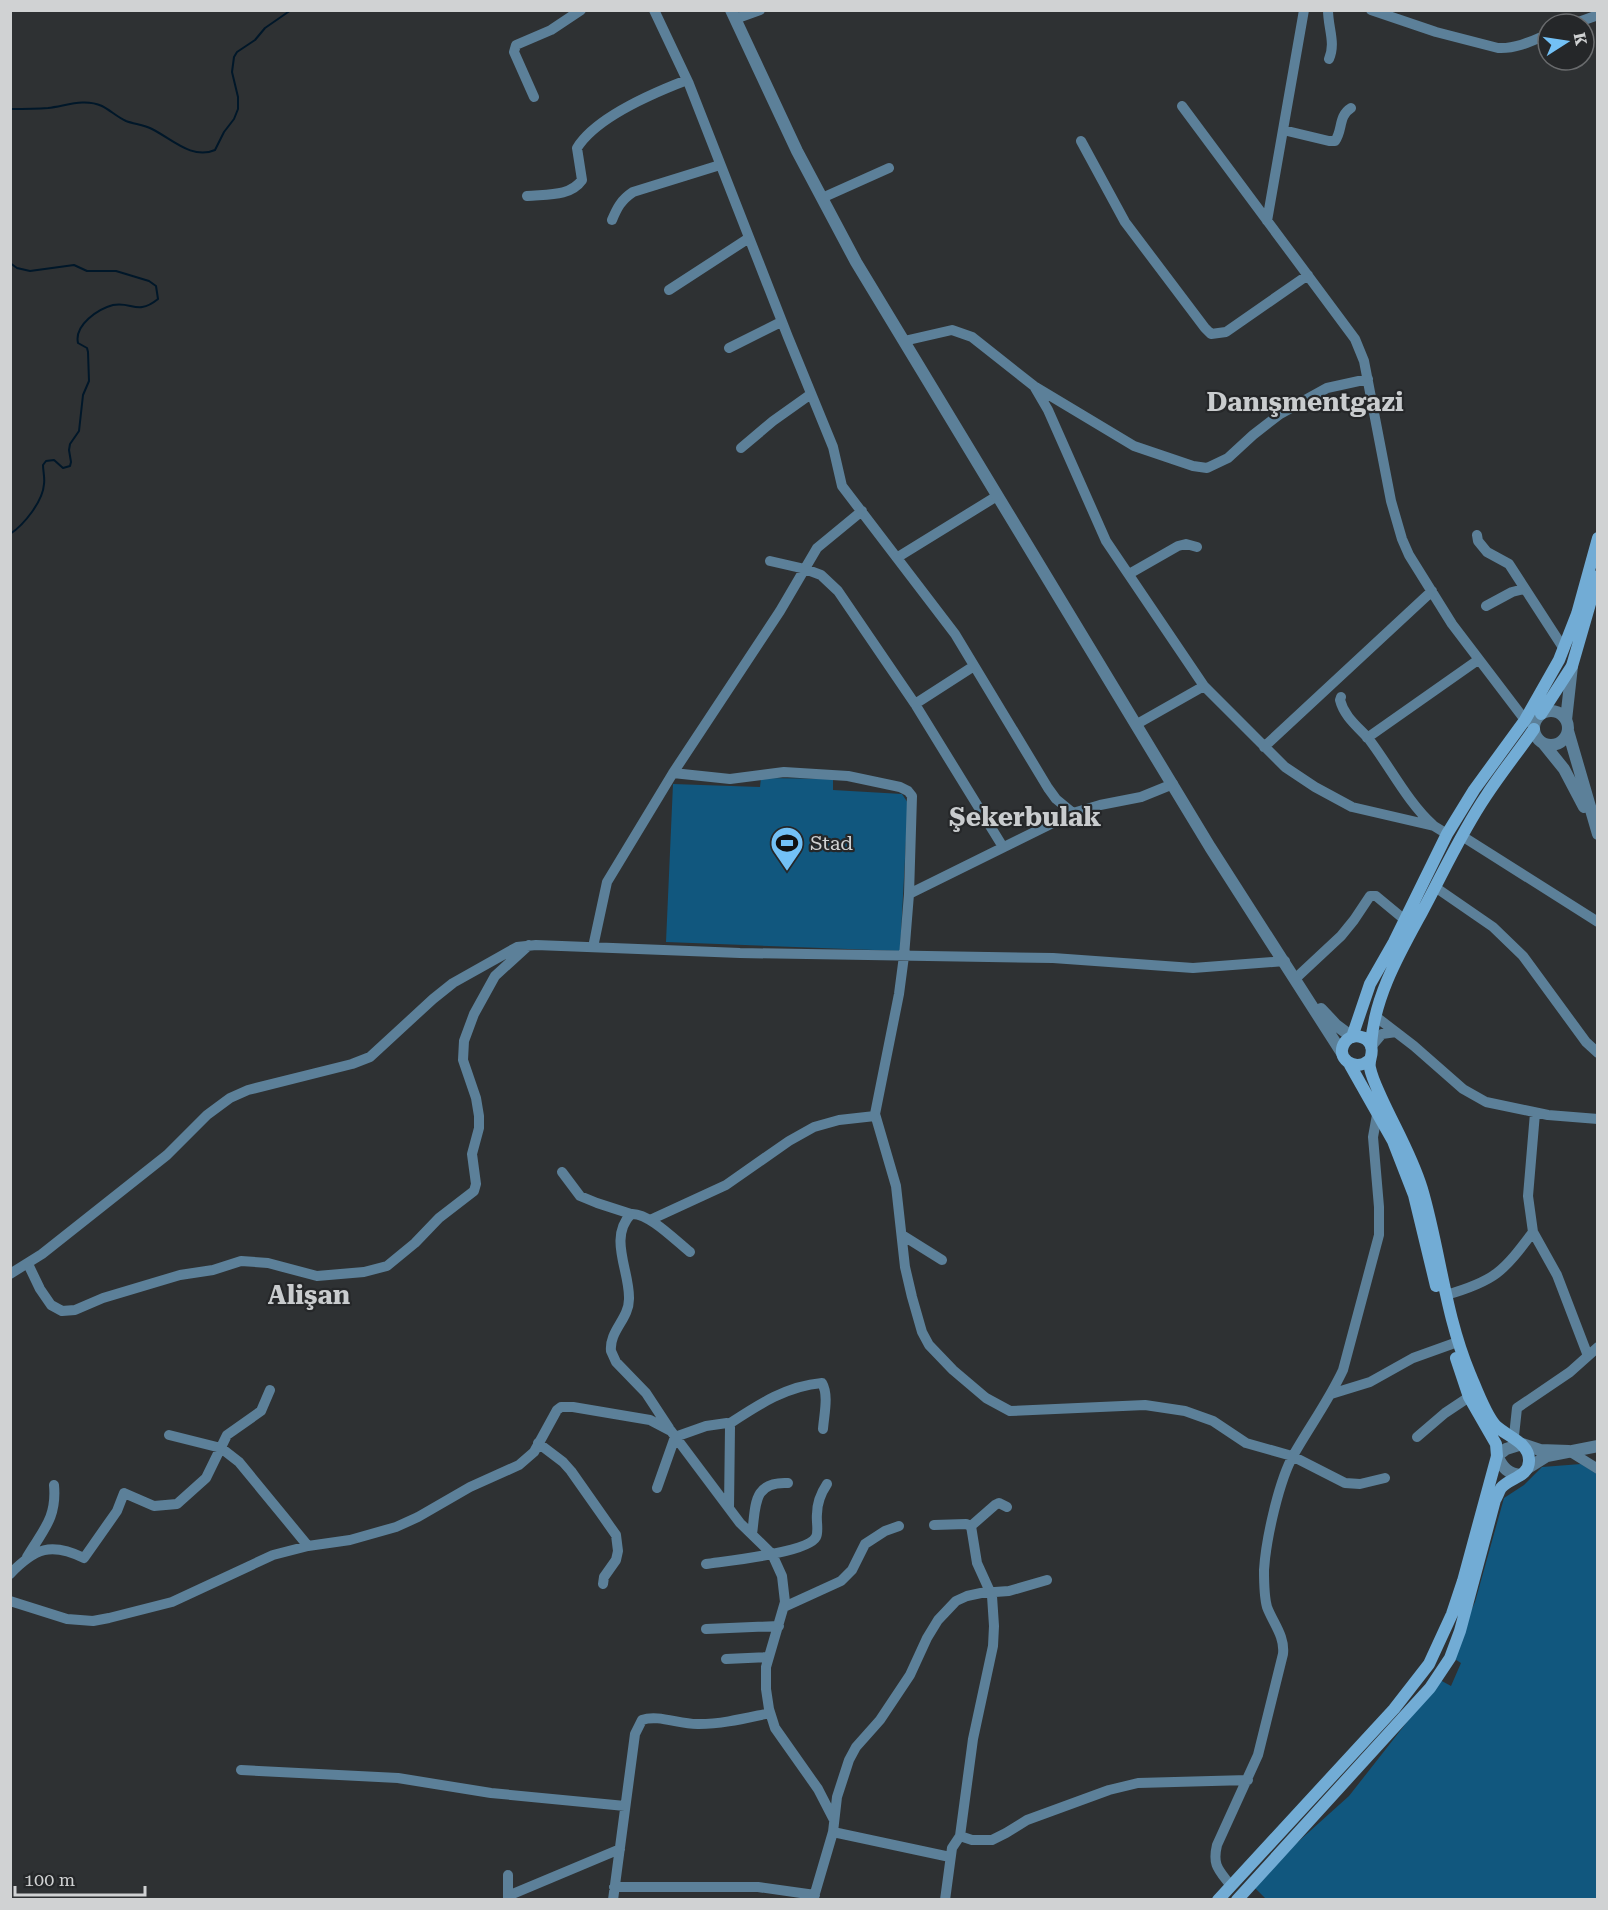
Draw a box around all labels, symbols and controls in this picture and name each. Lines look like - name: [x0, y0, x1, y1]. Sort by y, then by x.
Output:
- north arrow: [1536, 12, 1596, 72]
- text: K: [1570, 31, 1591, 48]
- district label: Danışmentgazi: [1206, 387, 1404, 417]
- district label: Şekerbulak: [949, 802, 1101, 832]
- sports icon: Stad: [769, 825, 805, 872]
- place label: Stad: [810, 831, 853, 855]
- district label: Alişan: [268, 1280, 350, 1310]
- scale bar: [15, 1859, 146, 1897]
- text: 100 m: [24, 1869, 75, 1890]

